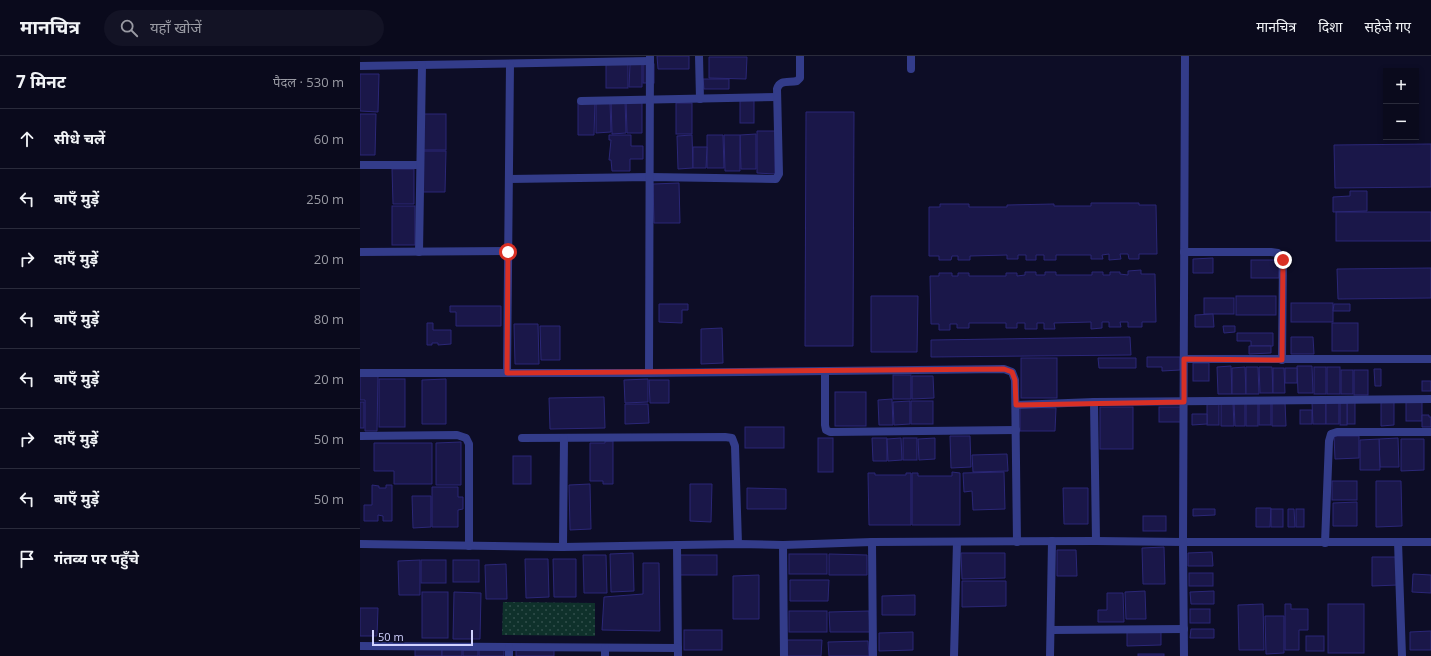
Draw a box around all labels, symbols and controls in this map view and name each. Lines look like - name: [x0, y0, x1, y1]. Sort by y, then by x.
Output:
- search box: [104, 10, 384, 46]
- text: मानचित्र: [20, 14, 80, 40]
- icon: search: [118, 17, 140, 39]
- text: यहाँ खोजें: [150, 17, 202, 37]
- text: मानचित्र: [1256, 17, 1296, 36]
- text: दिशा: [1318, 17, 1342, 36]
- text: सहेजे गए: [1364, 17, 1411, 36]
- map controls: [1383, 68, 1419, 140]
- button: +: [1383, 68, 1419, 104]
- text: 7 मिनट: [16, 70, 66, 93]
- text: पैदल · 530 m: [273, 73, 344, 91]
- button: −: [1383, 104, 1419, 140]
- icon: ahead: [16, 128, 38, 150]
- text: सीधे चलें: [54, 128, 105, 148]
- text: 60 m: [314, 130, 344, 148]
- icon: left: [16, 188, 38, 210]
- text: बाएँ मुड़ें: [54, 188, 99, 208]
- text: 250 m: [306, 190, 344, 208]
- route start: [499, 243, 517, 261]
- icon: right: [16, 248, 38, 270]
- text: दाएँ मुड़ें: [54, 248, 98, 268]
- text: 20 m: [314, 250, 344, 268]
- route end: [1274, 251, 1292, 269]
- icon: left: [16, 308, 38, 330]
- text: बाएँ मुड़ें: [54, 308, 99, 328]
- text: 80 m: [314, 310, 344, 328]
- icon: left: [16, 368, 38, 390]
- text: बाएँ मुड़ें: [54, 368, 99, 388]
- text: 20 m: [314, 370, 344, 388]
- icon: right: [16, 428, 38, 450]
- text: दाएँ मुड़ें: [54, 428, 98, 448]
- text: 50 m: [314, 430, 344, 448]
- icon: left: [16, 488, 38, 510]
- text: बाएँ मुड़ें: [54, 488, 99, 508]
- text: 50 m: [314, 490, 344, 508]
- icon: arrive: [16, 548, 38, 570]
- text: गंतव्य पर पहुँचे: [54, 548, 139, 568]
- scale bar: [372, 628, 473, 647]
- text: 50 m: [378, 629, 404, 644]

